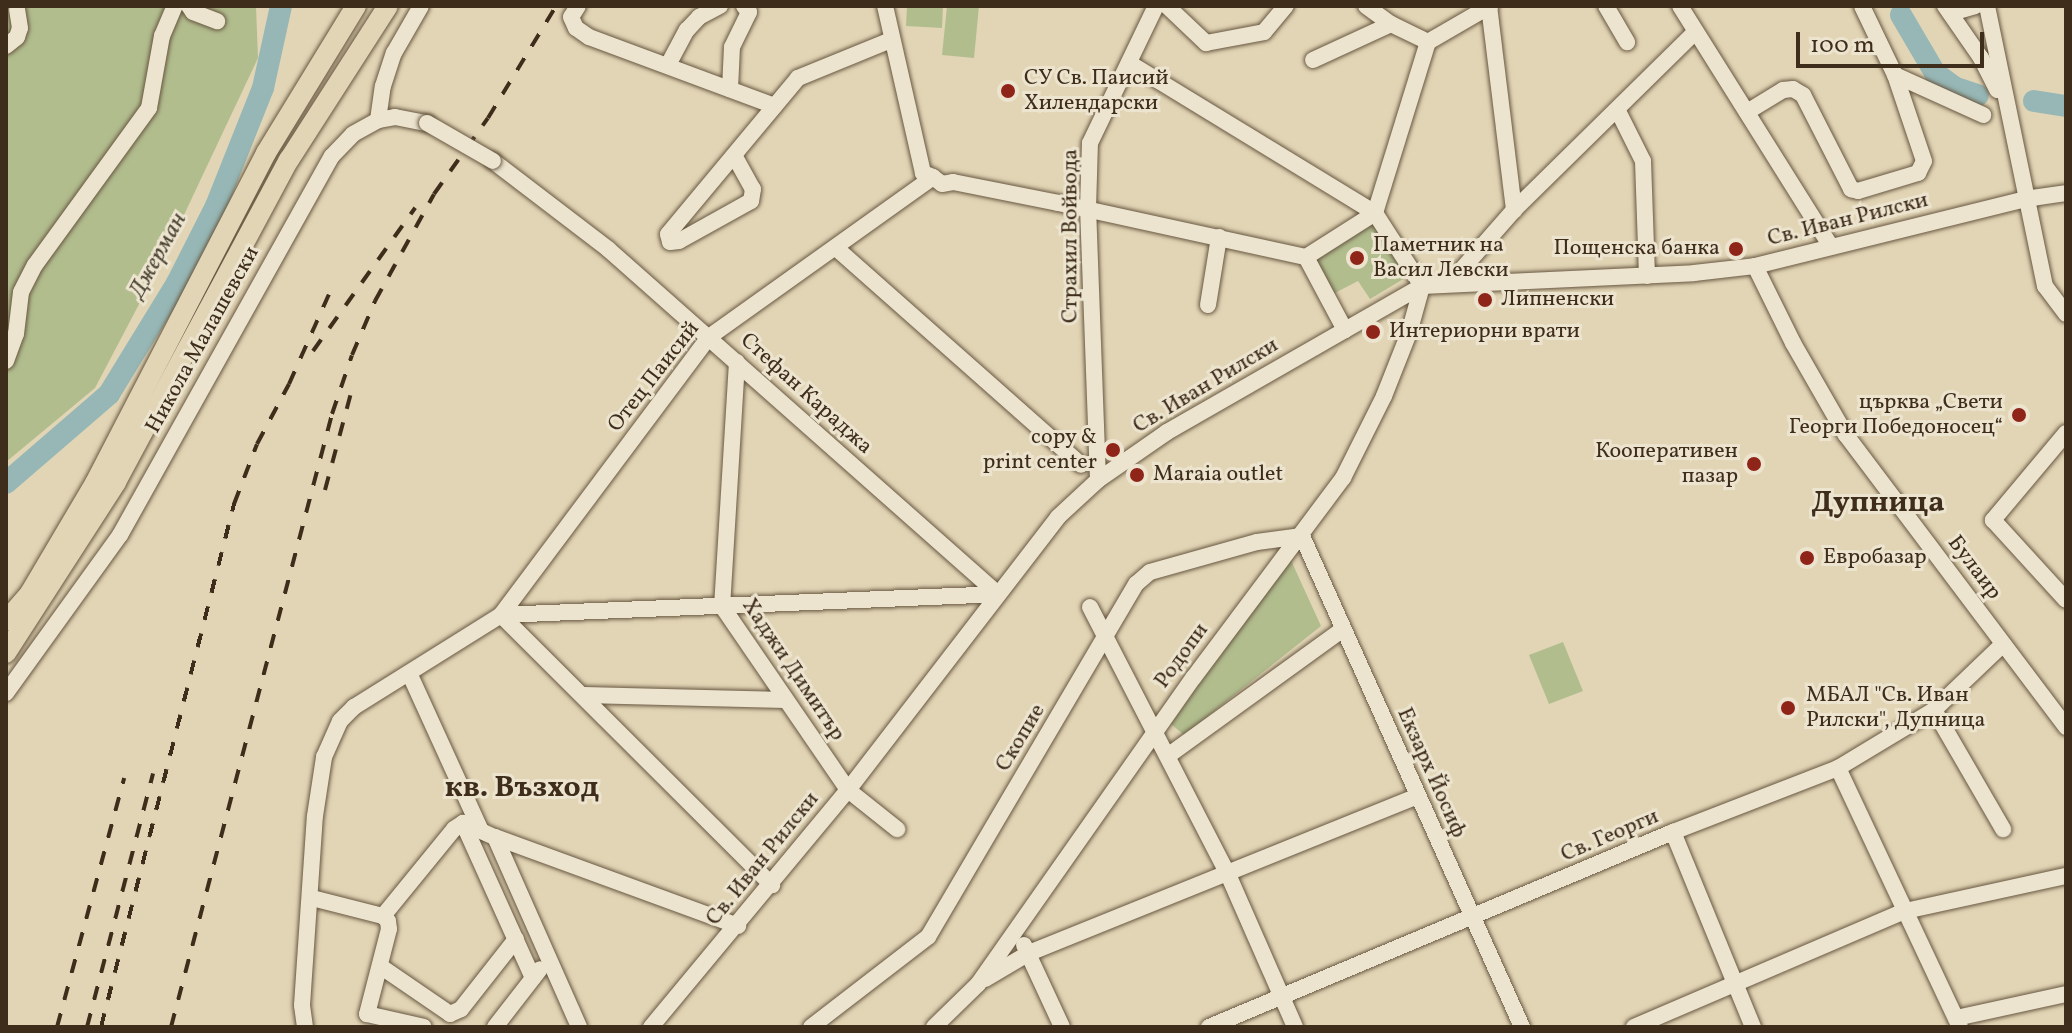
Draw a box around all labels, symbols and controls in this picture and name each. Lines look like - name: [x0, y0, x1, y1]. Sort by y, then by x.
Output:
- scale bar: [1800, 16, 1988, 66]
- text: 100 m: [1810, 29, 1875, 63]
- place label: СУ Св. Паисий Хилендарски: [1024, 65, 1169, 116]
- marker: СУ Св. Паисий Хилендарски: [999, 82, 1017, 100]
- street label: Страхил Войвода: [1058, 149, 1084, 323]
- street label: Св. Иван Рилски: [1765, 187, 1931, 253]
- water label: Джерман: [124, 208, 194, 304]
- place label: Паметник на Васил Левски: [1373, 232, 1509, 284]
- place label: Пощенска банка: [1553, 236, 1720, 262]
- marker: Пощенска банка: [1727, 240, 1745, 258]
- street label: Никола Малашевски: [141, 242, 265, 438]
- marker: Паметник на Васил Левски: [1348, 249, 1366, 267]
- place label: Липненски: [1501, 287, 1614, 313]
- marker: Липненски: [1476, 291, 1494, 309]
- street label: Отец Паисий: [603, 316, 705, 438]
- place label: Интериорни врати: [1389, 319, 1580, 345]
- marker: Интериорни врати: [1364, 323, 1382, 341]
- street label: Стефан Караджа: [734, 328, 878, 460]
- street label: Св. Иван Рилски: [1129, 332, 1283, 440]
- place label: църква „Свети Георги Победоносец“: [1789, 389, 2003, 440]
- marker: църква „Свети Георги Победоносец“: [2010, 406, 2028, 424]
- place label: copy & print center: [983, 424, 1097, 476]
- place label: Кооперативен пазар: [1595, 438, 1738, 490]
- marker: copy & print center: [1104, 441, 1122, 459]
- marker: Кооперативен пазар: [1745, 455, 1763, 473]
- place label: Maraia outlet: [1153, 462, 1283, 488]
- marker: Maraia outlet: [1128, 466, 1146, 484]
- district label: Дупница: [1811, 485, 1945, 521]
- street label: Булаир: [1941, 531, 2007, 605]
- place label: Евробазар: [1823, 545, 1927, 571]
- marker: Евробазар: [1798, 549, 1816, 567]
- street label: Хаджи Димитър: [736, 594, 850, 746]
- street label: Родопи: [1149, 618, 1215, 694]
- place label: МБАЛ "Св. Иван Рилски", Дупница: [1806, 682, 1986, 734]
- marker: МБАЛ "Св. Иван Рилски", Дупница: [1777, 697, 1799, 719]
- street label: Скопие: [991, 699, 1051, 777]
- street label: Екзарх Йосиф: [1391, 704, 1471, 842]
- district label: кв. Възход: [445, 770, 599, 806]
- street label: Св. Иван Рилски: [701, 787, 825, 931]
- street label: Св. Георги: [1557, 804, 1663, 868]

